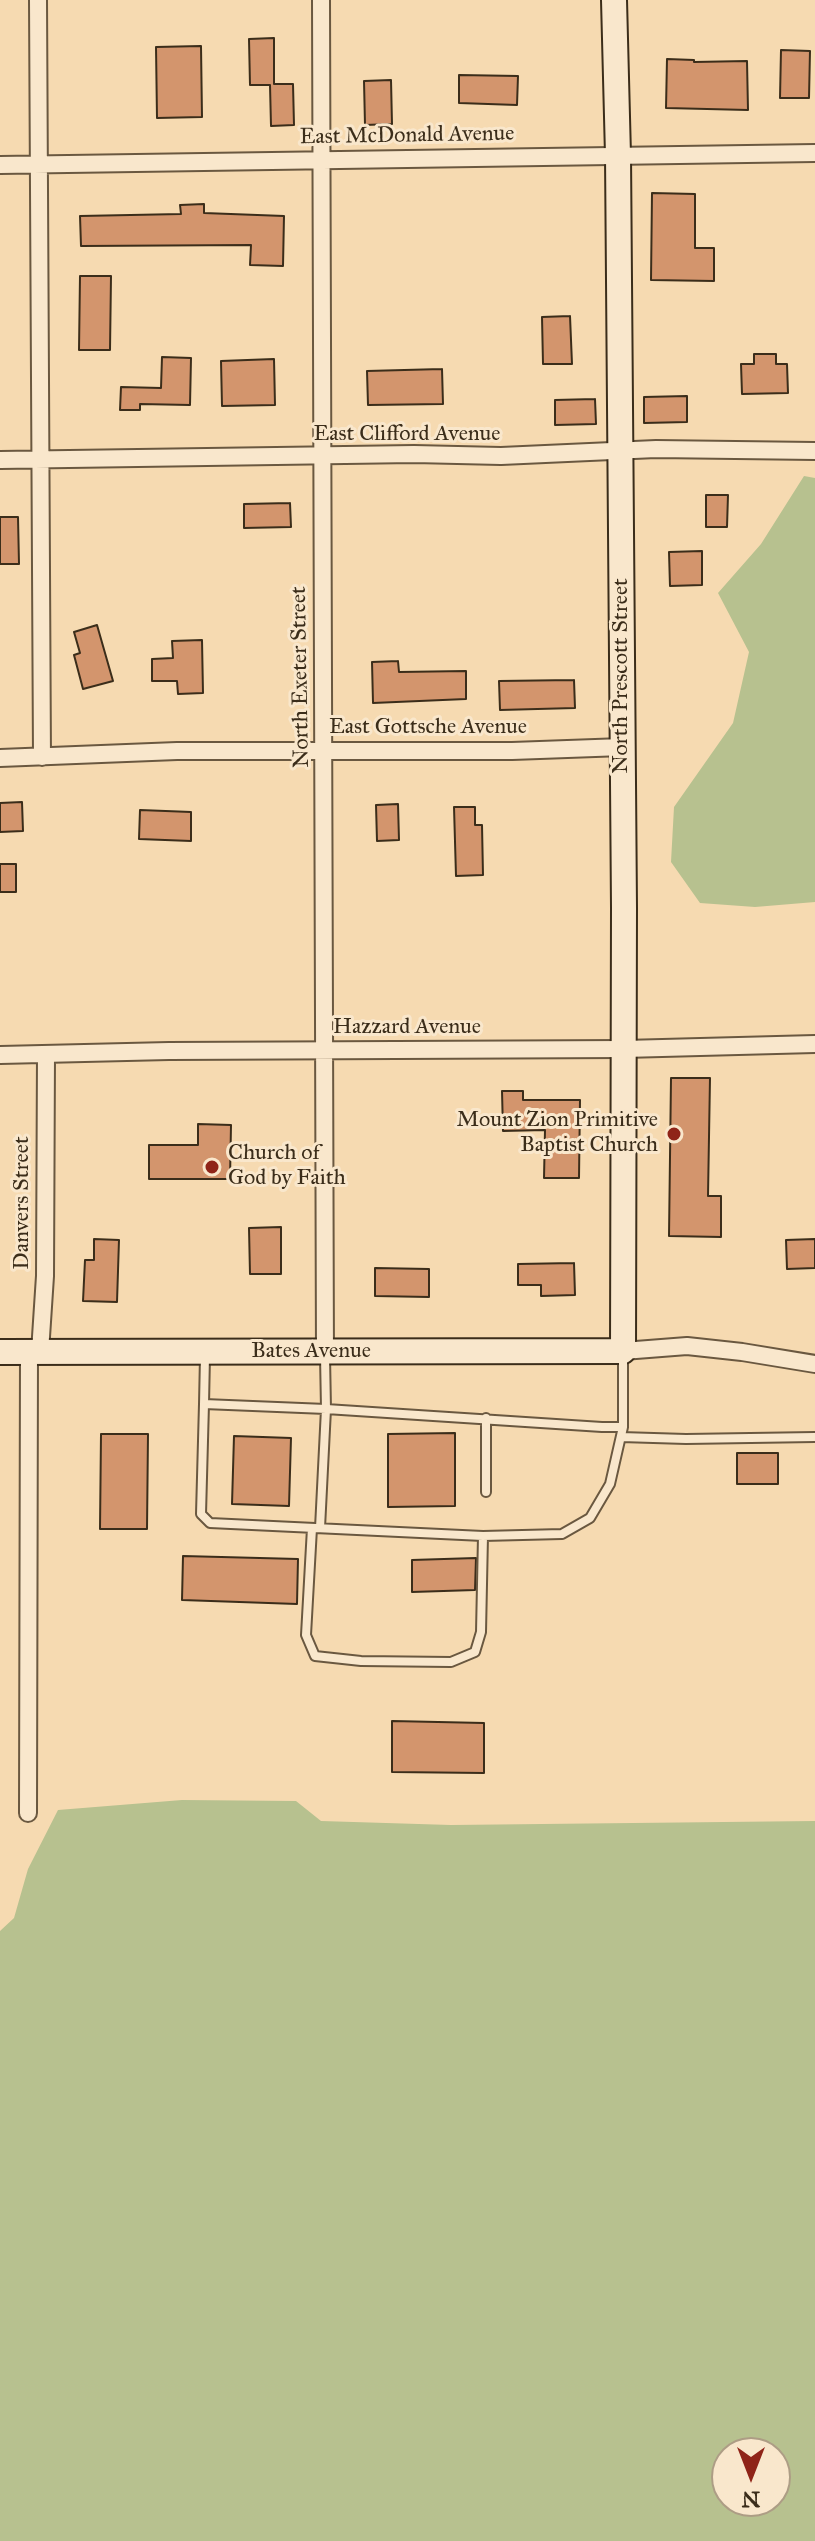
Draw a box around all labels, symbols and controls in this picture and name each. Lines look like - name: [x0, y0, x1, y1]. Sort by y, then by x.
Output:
- street label: East McDonald Avenue: [299, 121, 515, 151]
- street label: East Clifford Avenue: [314, 422, 500, 448]
- street label: North Prescott Street: [609, 578, 635, 774]
- street label: North Exeter Street: [286, 586, 316, 768]
- street label: East Gottsche Avenue: [329, 715, 527, 741]
- street label: Hazzard Avenue: [333, 1015, 481, 1041]
- place label: Mount Zion Primitive Baptist Church: [456, 1108, 658, 1160]
- marker: Mount Zion Primitive Baptist Church: [665, 1125, 683, 1143]
- street label: Danvers Street: [10, 1136, 36, 1270]
- place label: Church of God by Faith: [228, 1141, 346, 1192]
- marker: Church of God by Faith: [203, 1158, 221, 1176]
- street label: Bates Avenue: [251, 1339, 371, 1365]
- north arrow: [711, 2437, 791, 2517]
- text: N: [742, 2486, 760, 2513]

